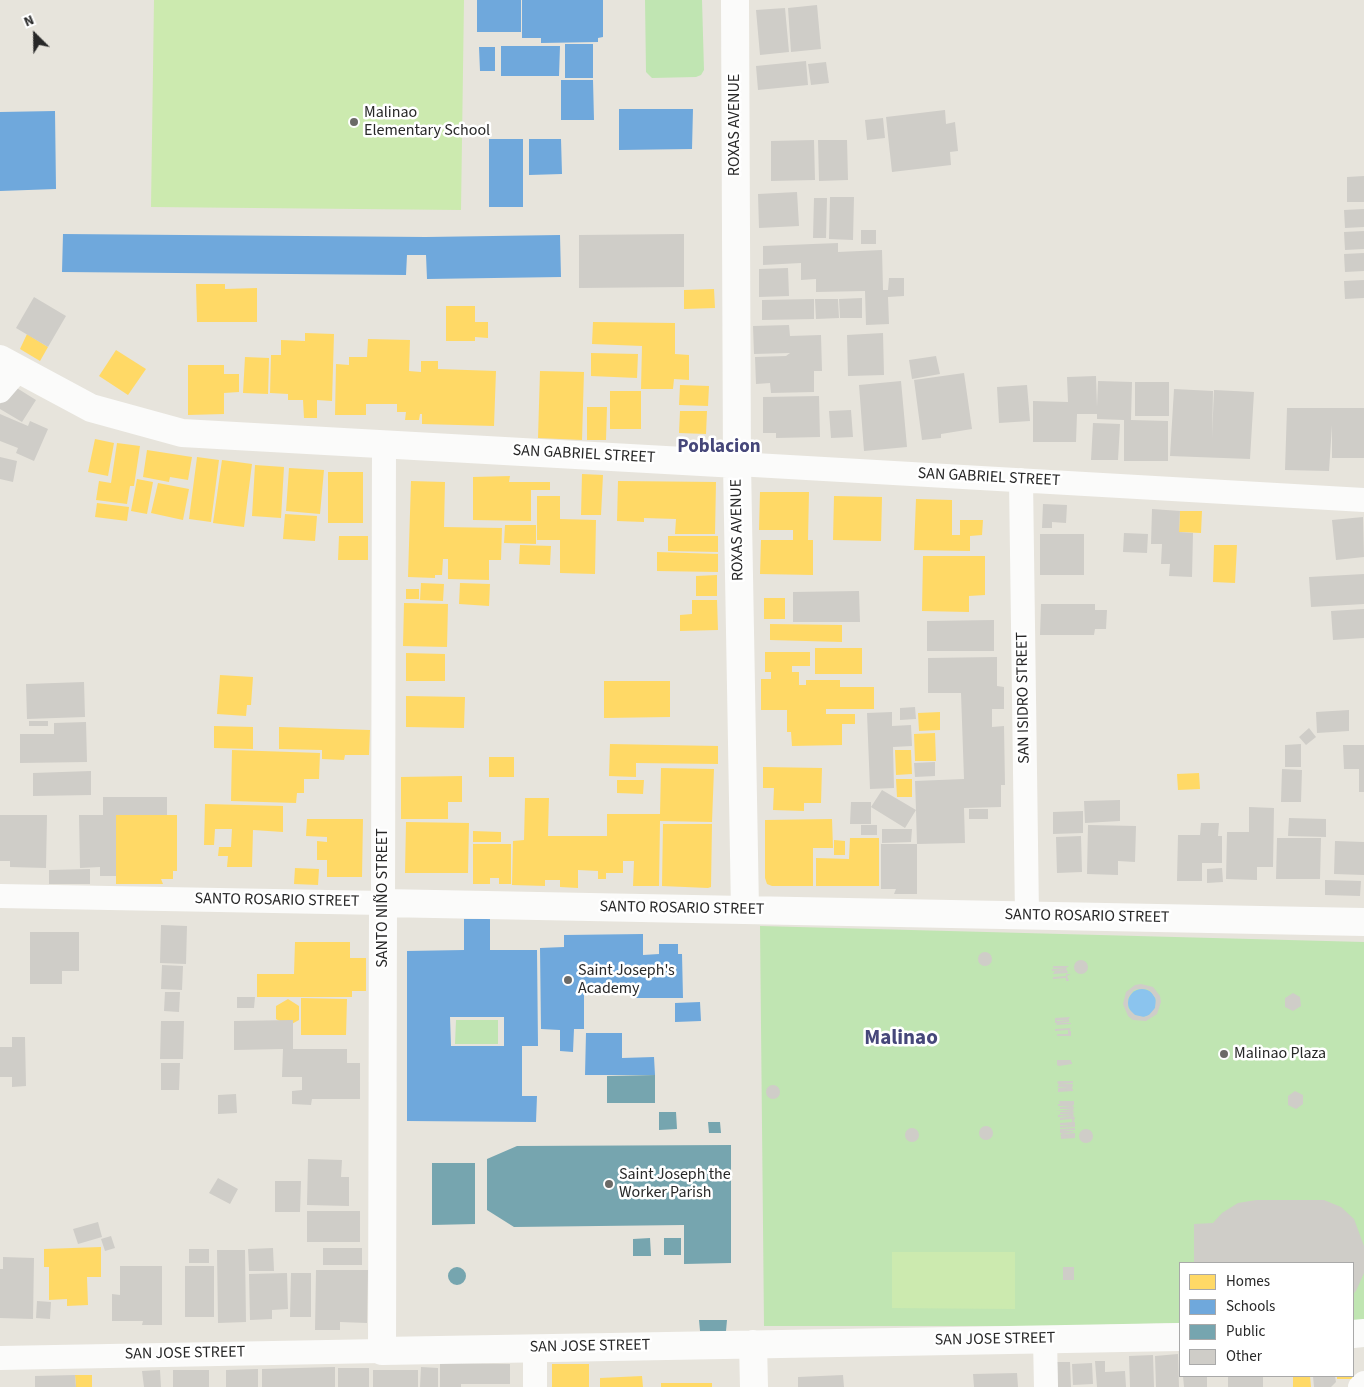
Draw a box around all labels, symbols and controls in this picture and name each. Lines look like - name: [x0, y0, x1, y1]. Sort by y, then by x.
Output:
- north arrow: [10, 10, 60, 60]
- text: N: [21, 10, 37, 32]
- street label: ROXAS AVENUE: [725, 74, 745, 176]
- place label: Malinao Elementary School: [364, 103, 490, 141]
- marker: Malinao Elementary School: [348, 116, 360, 128]
- district label: Poblacion: [677, 437, 761, 459]
- street label: SAN GABRIEL STREET: [512, 442, 656, 468]
- street label: SAN GABRIEL STREET: [917, 465, 1061, 491]
- street label: ROXAS AVENUE: [728, 479, 748, 581]
- street label: SAN ISIDRO STREET: [1013, 632, 1035, 764]
- street label: SANTO NIÑO STREET: [373, 828, 393, 968]
- street label: SANTO ROSARIO STREET: [194, 890, 360, 912]
- street label: SANTO ROSARIO STREET: [599, 898, 765, 920]
- street label: SANTO ROSARIO STREET: [1004, 906, 1170, 928]
- place label: Saint Joseph's Academy: [578, 961, 675, 999]
- marker: Saint Joseph's Academy: [562, 974, 574, 986]
- district label: Malinao: [864, 1026, 938, 1052]
- place label: Malinao Plaza: [1234, 1044, 1326, 1064]
- marker: Malinao Plaza: [1218, 1048, 1230, 1060]
- place label: Saint Joseph the Worker Parish: [619, 1165, 731, 1203]
- marker: Saint Joseph the Worker Parish: [603, 1178, 615, 1190]
- legend: [1179, 1262, 1354, 1377]
- text: Homes: [1226, 1271, 1270, 1292]
- text: Schools: [1226, 1296, 1275, 1317]
- text: Public: [1226, 1321, 1265, 1342]
- street label: SAN JOSE STREET: [935, 1329, 1055, 1351]
- street label: SAN JOSE STREET: [530, 1336, 650, 1358]
- street label: SAN JOSE STREET: [125, 1343, 245, 1365]
- text: Other: [1226, 1346, 1262, 1367]

